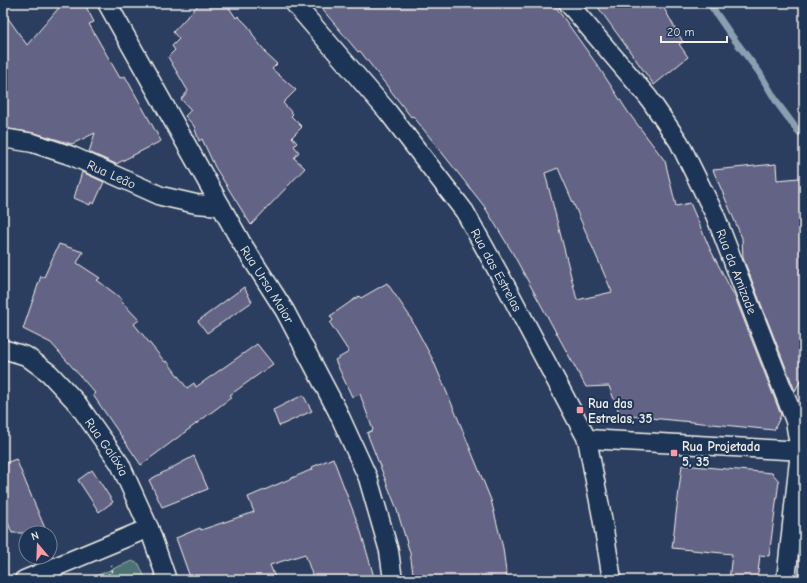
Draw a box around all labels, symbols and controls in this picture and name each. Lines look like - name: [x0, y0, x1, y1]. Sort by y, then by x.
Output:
- scale bar: [661, 18, 727, 44]
- text: 20 m: [667, 25, 695, 39]
- street label: Rua Leão: [85, 156, 138, 191]
- street label: Rua das Estrelas: [468, 226, 525, 314]
- street label: Rua da Amizade: [714, 227, 760, 317]
- street label: Rua Ursa Maior: [238, 243, 298, 326]
- place label: Rua das Estrelas, 35: [588, 396, 652, 426]
- marker: Rua das Estrelas, 35: [575, 405, 585, 415]
- street label: Rua Galáxia: [82, 415, 132, 478]
- place label: Rua Projetada 5, 35: [682, 439, 760, 469]
- marker: Rua Projetada 5, 35: [669, 448, 679, 458]
- north arrow: [18, 525, 58, 565]
- text: N: [29, 529, 40, 543]

